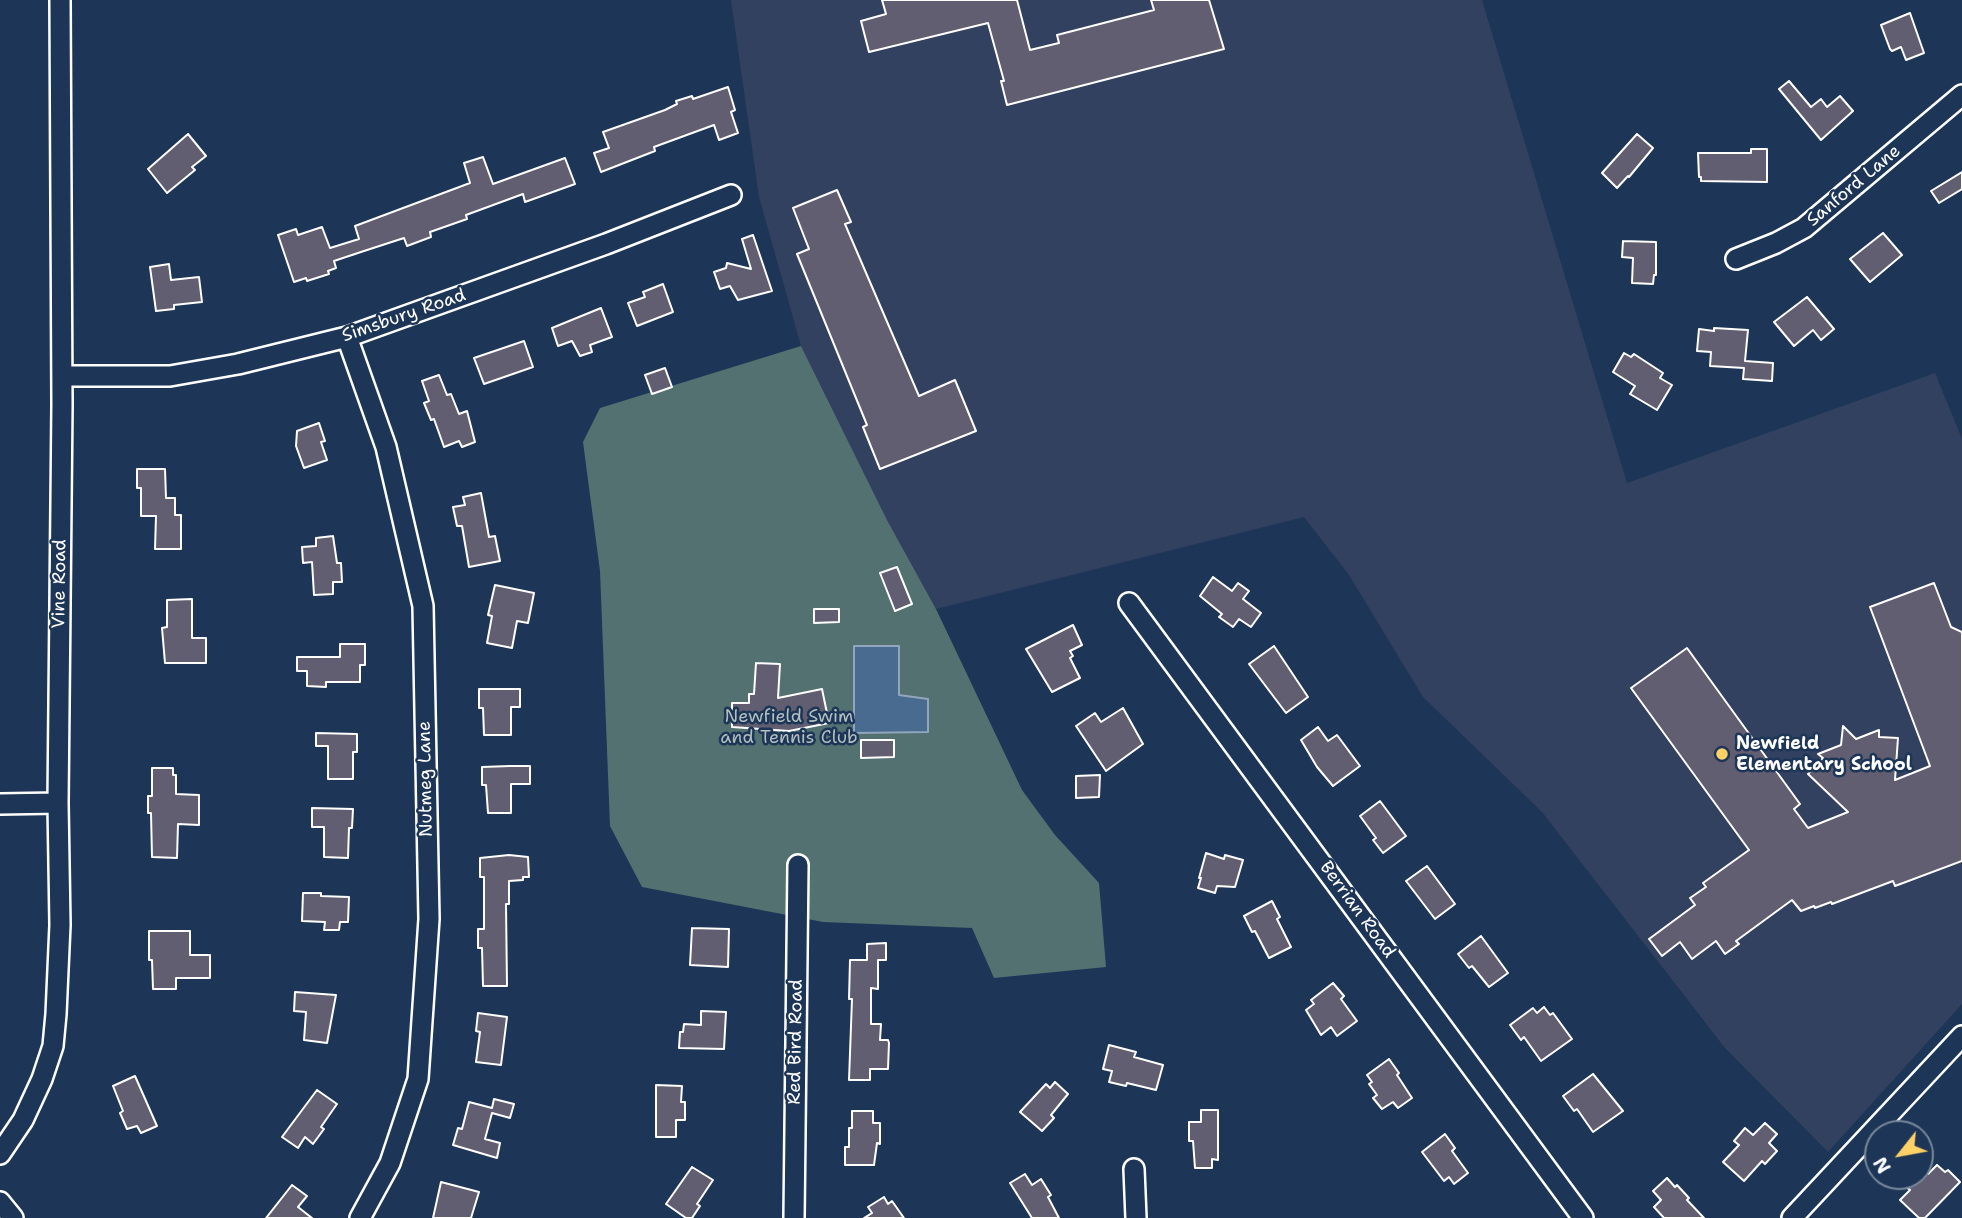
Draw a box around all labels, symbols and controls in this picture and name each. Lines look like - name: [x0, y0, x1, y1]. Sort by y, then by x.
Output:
- street label: Sanford Lane: [1803, 140, 1905, 232]
- street label: Simsbury Road: [339, 285, 469, 347]
- street label: Vine Road: [48, 539, 72, 629]
- park label: Newfield Swim and Tennis Club: [720, 706, 858, 748]
- street label: Nutmeg Lane: [414, 721, 438, 837]
- place label: Newfield Elementary School: [1736, 733, 1912, 776]
- marker: Newfield Elementary School: [1714, 746, 1730, 762]
- street label: Berrian Road: [1315, 857, 1399, 963]
- street label: Red Bird Road: [784, 979, 808, 1105]
- north arrow: [1864, 1120, 1934, 1190]
- text: N: [1868, 1152, 1897, 1178]

